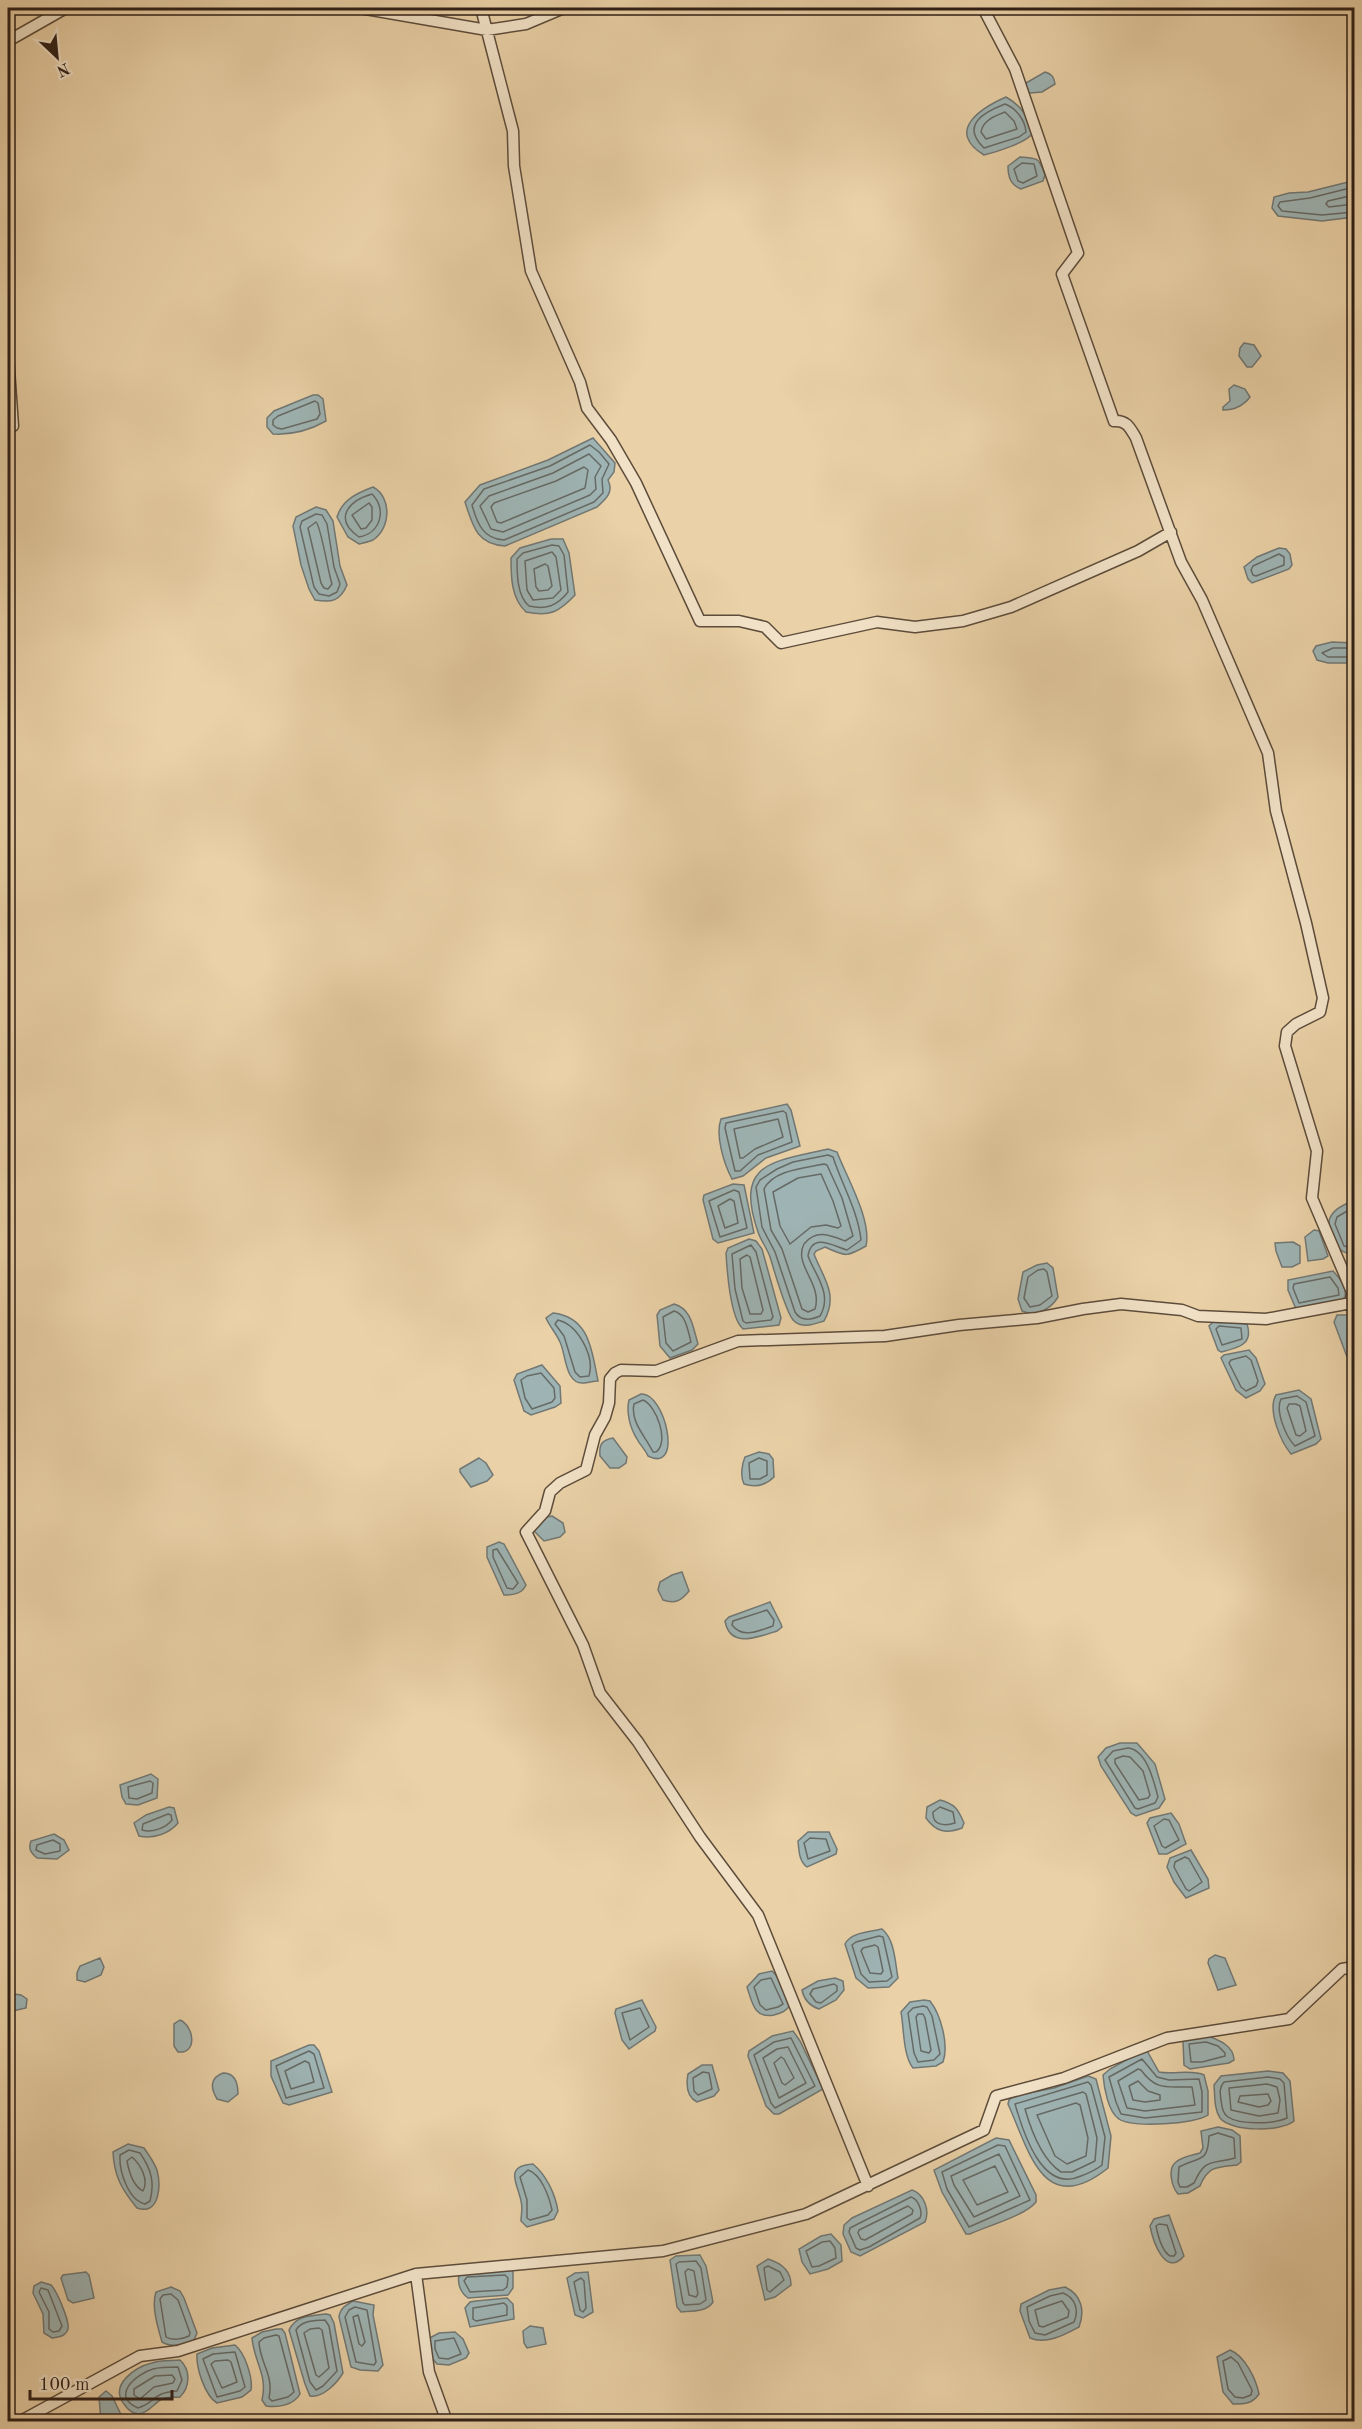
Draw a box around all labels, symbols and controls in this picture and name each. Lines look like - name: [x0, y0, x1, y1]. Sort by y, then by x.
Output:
- north arrow: [27, 27, 87, 87]
- text: N: [53, 59, 72, 79]
- scale bar: [30, 2363, 172, 2401]
- text: 100 m: [39, 2376, 90, 2394]

